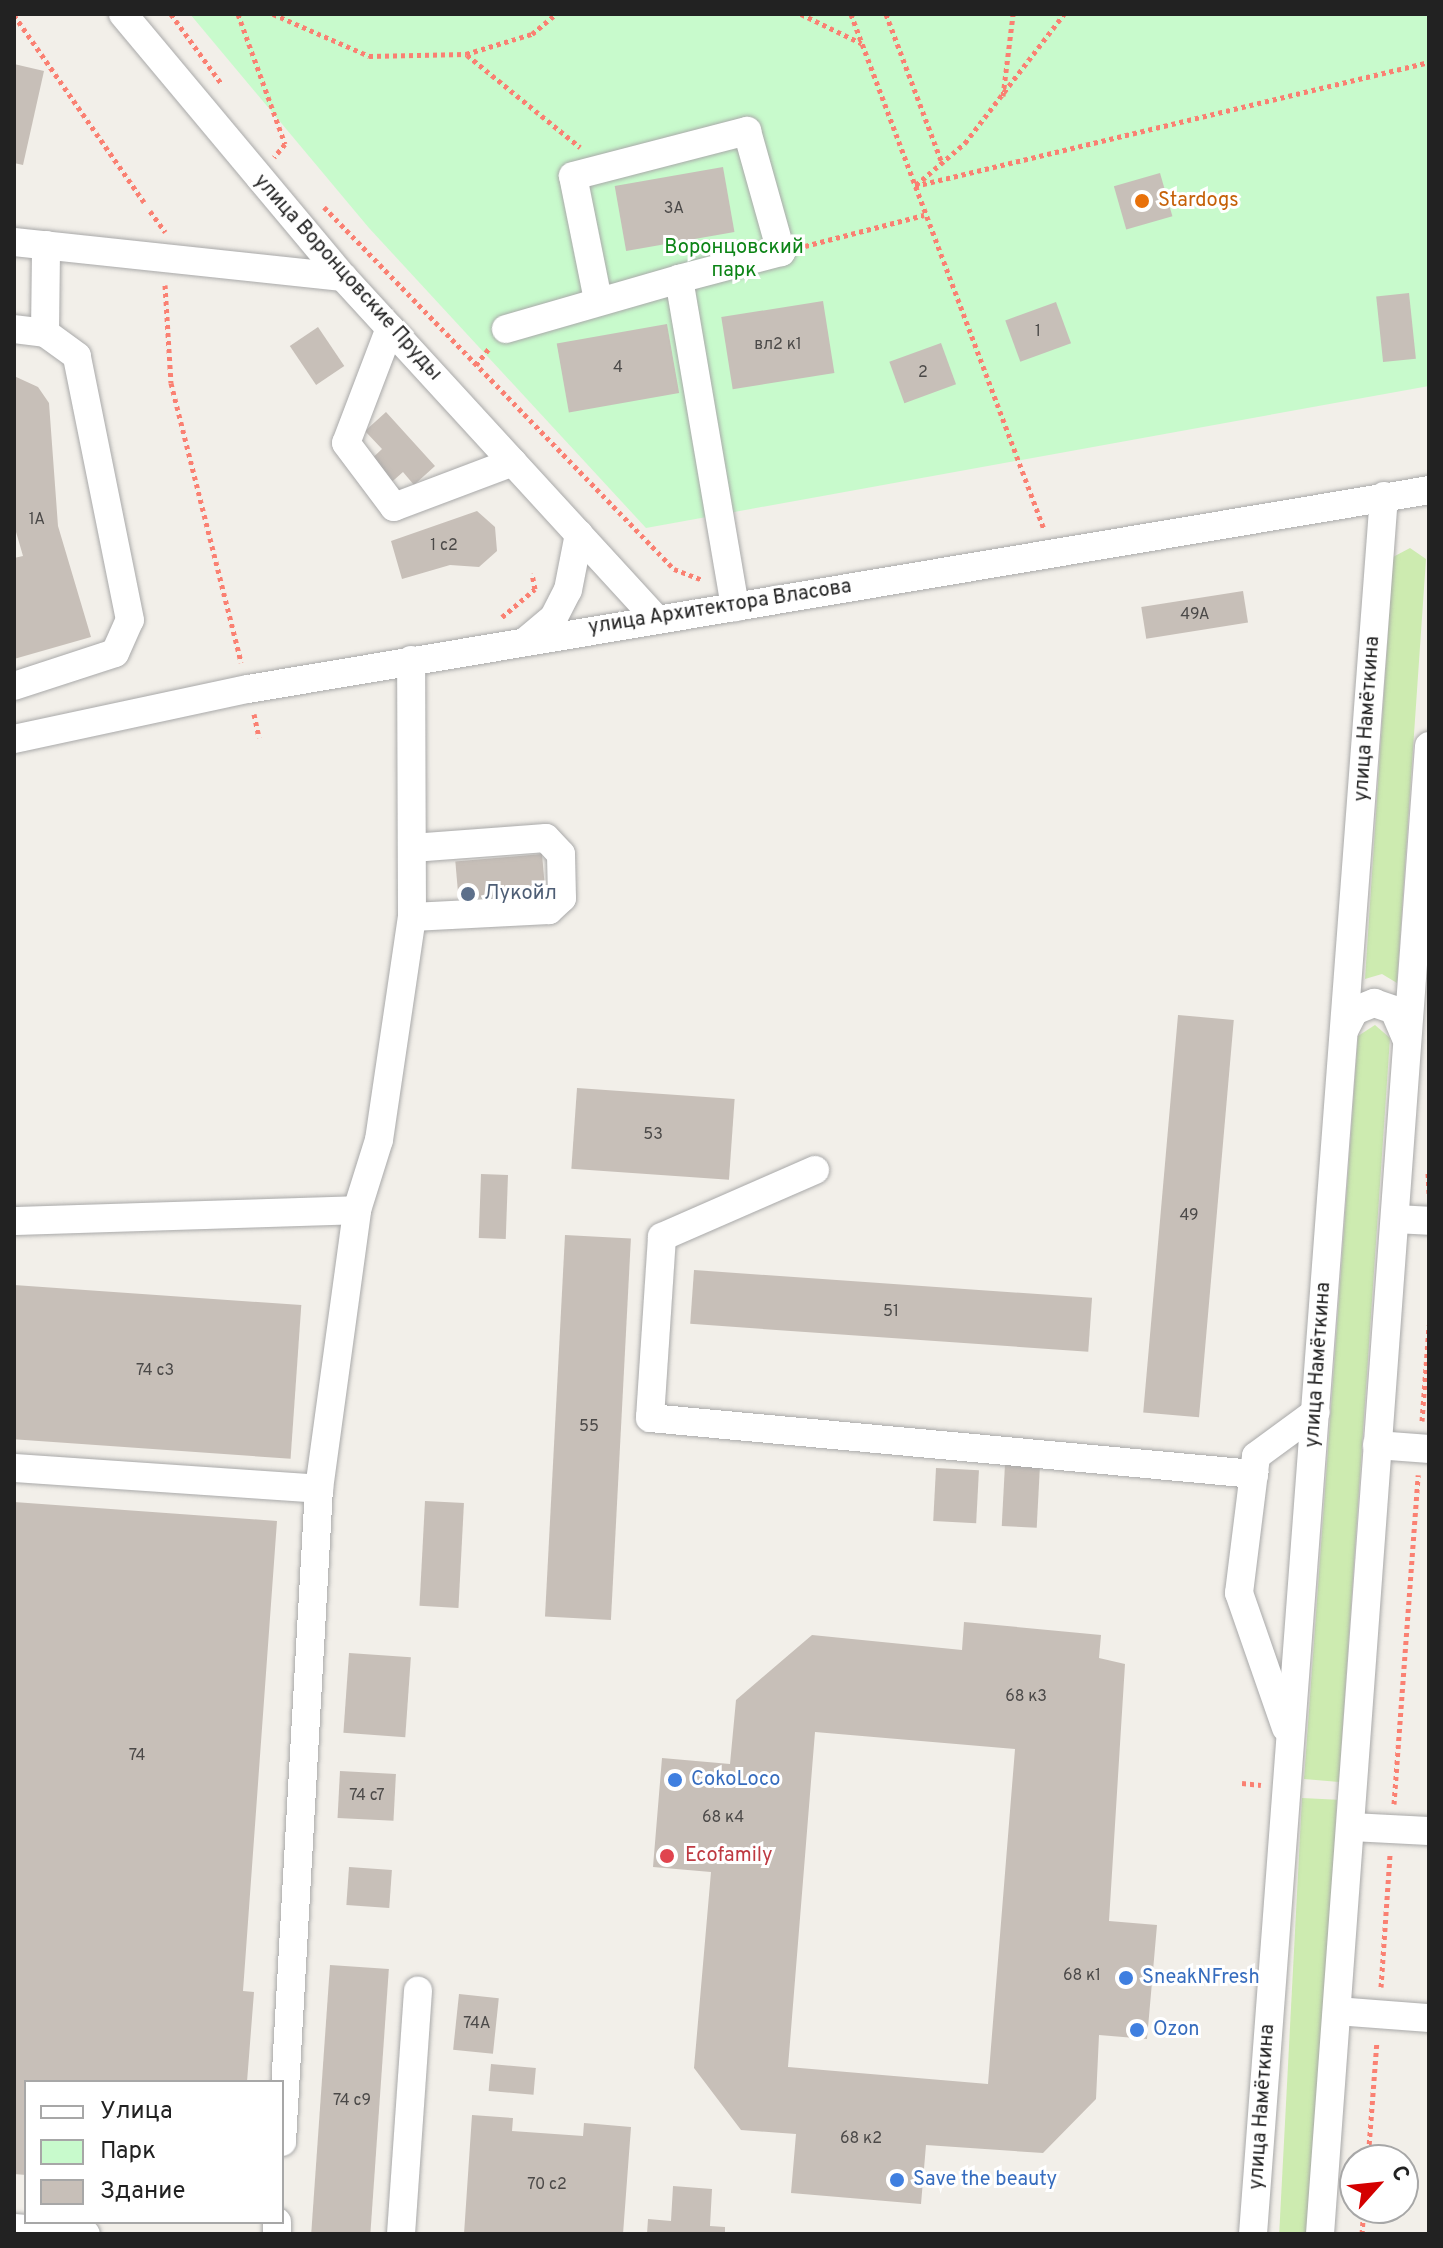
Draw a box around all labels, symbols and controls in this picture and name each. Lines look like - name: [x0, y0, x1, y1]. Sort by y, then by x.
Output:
- street label: улица Воронцовские Пруды: [248, 170, 446, 386]
- place label: Stardogs: [1158, 189, 1239, 213]
- marker: Stardogs: [1133, 192, 1151, 210]
- house number: 3А: [664, 199, 684, 219]
- park label: Воронцовский парк: [664, 237, 804, 284]
- house number: 1: [1035, 322, 1041, 342]
- house number: вл2 к1: [754, 335, 802, 355]
- house number: 4: [613, 358, 623, 378]
- house number: 2: [918, 363, 928, 383]
- house number: 1А: [29, 510, 45, 530]
- house number: 1 с2: [430, 536, 458, 556]
- street label: улица Архитектора Власова: [586, 575, 854, 641]
- house number: 49А: [1180, 605, 1210, 625]
- street label: улица Намёткина: [1350, 635, 1386, 803]
- place label: Лукойл: [484, 882, 557, 906]
- marker: Лукойл: [459, 885, 477, 903]
- house number: 53: [643, 1125, 663, 1145]
- house number: 49: [1179, 1206, 1199, 1226]
- street label: улица Намёткина: [1301, 1281, 1337, 1449]
- house number: 51: [883, 1302, 899, 1322]
- house number: 74 с3: [136, 1361, 174, 1381]
- house number: 55: [579, 1417, 599, 1437]
- house number: 68 к3: [1005, 1687, 1047, 1707]
- house number: 74: [129, 1746, 145, 1766]
- place label: CokoLoco: [691, 1768, 780, 1792]
- marker: CokoLoco: [666, 1771, 684, 1789]
- house number: 74 с7: [349, 1786, 385, 1806]
- house number: 68 к4: [702, 1808, 744, 1828]
- place label: Ecofamily: [685, 1844, 773, 1868]
- marker: Ecofamily: [656, 1845, 678, 1867]
- house number: 68 к1: [1063, 1966, 1101, 1986]
- place label: SneakNFresh: [1142, 1966, 1260, 1990]
- marker: SneakNFresh: [1117, 1969, 1135, 1987]
- house number: 74А: [463, 2014, 491, 2034]
- place label: Ozon: [1153, 2018, 1199, 2042]
- marker: Ozon: [1128, 2021, 1146, 2039]
- street label: улица Намёткина: [1245, 2023, 1281, 2191]
- legend: [24, 2080, 284, 2224]
- house number: 74 с9: [333, 2091, 371, 2111]
- text: Улица: [100, 2097, 173, 2127]
- house number: 68 к2: [840, 2129, 882, 2149]
- text: Парк: [100, 2137, 156, 2167]
- north arrow: [1339, 2144, 1419, 2224]
- text: С: [1384, 2161, 1414, 2186]
- place label: Save the beauty: [913, 2168, 1057, 2192]
- marker: Save the beauty: [888, 2171, 906, 2189]
- house number: 70 с2: [527, 2175, 567, 2195]
- text: Здание: [100, 2177, 186, 2207]

